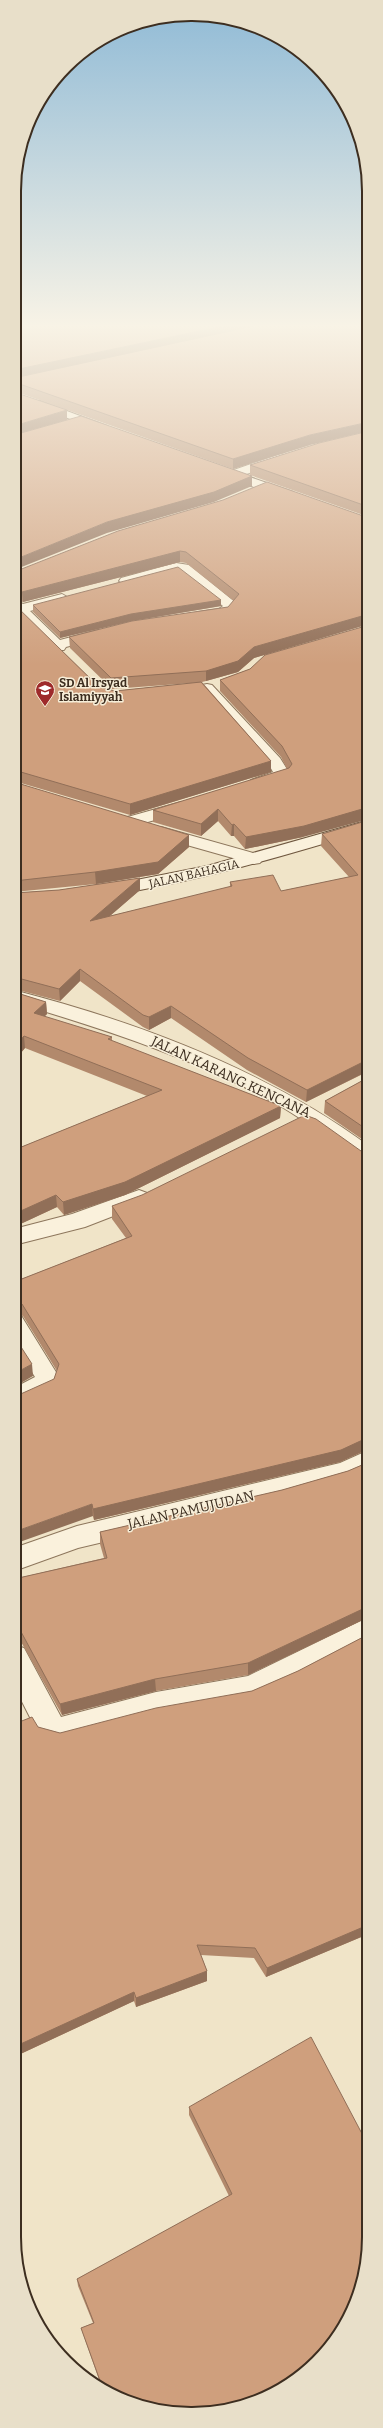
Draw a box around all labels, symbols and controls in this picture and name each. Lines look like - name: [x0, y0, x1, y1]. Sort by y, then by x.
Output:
- place label: SD Al Irsyad Islamiyyah: [59, 676, 128, 704]
- school or university icon: SD Al Irsyad Islamiyyah: [34, 679, 56, 707]
- street label: JALAN BAHAGIA: [147, 857, 241, 891]
- street label: JALAN KARANG KENCANA: [148, 1032, 314, 1122]
- street label: JALAN PAMUJUDAN: [125, 1487, 256, 1533]

